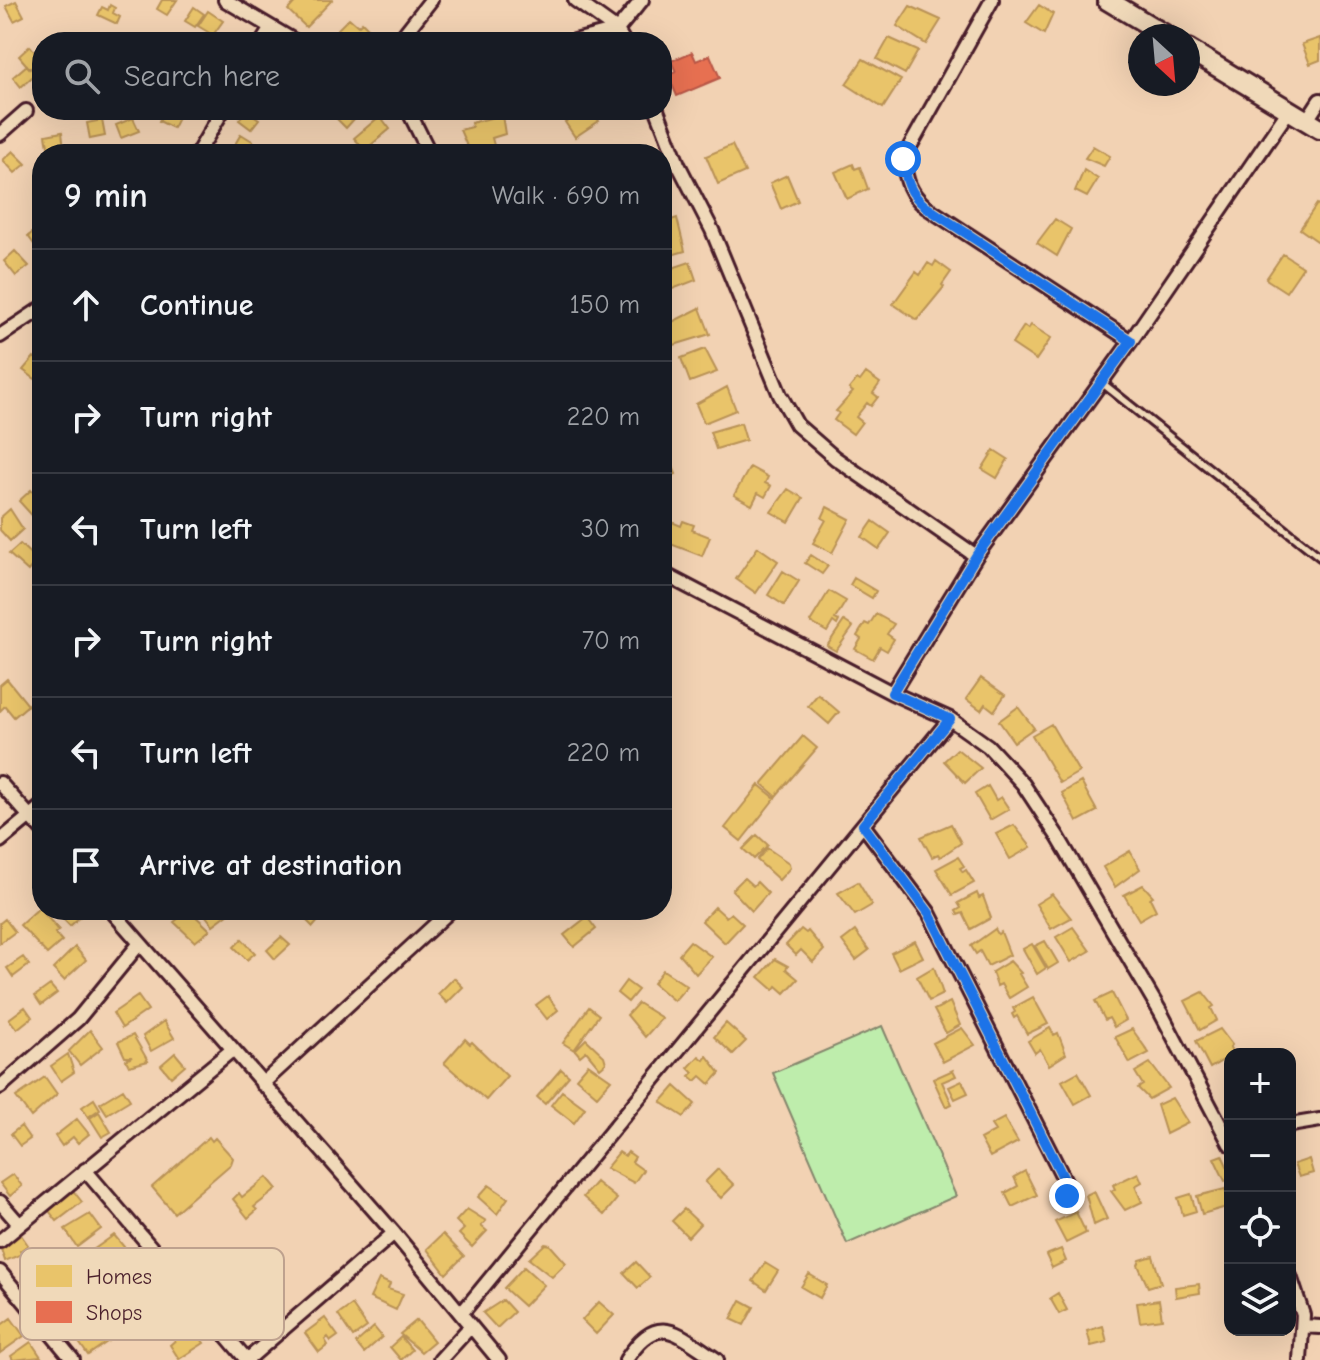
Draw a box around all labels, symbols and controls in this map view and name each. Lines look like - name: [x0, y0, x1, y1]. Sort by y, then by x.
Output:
- north arrow: [1128, 24, 1200, 96]
- search box: [32, 32, 672, 120]
- icon: search: [60, 54, 104, 98]
- text: Search here: [124, 59, 280, 94]
- route start: [885, 141, 921, 177]
- text: 9 min: [64, 176, 148, 216]
- text: Walk · 690 m: [492, 181, 640, 211]
- icon: ahead: [64, 283, 108, 327]
- text: Continue: [140, 288, 254, 323]
- text: 150 m: [570, 290, 640, 320]
- icon: right: [64, 395, 108, 439]
- text: Turn right: [140, 400, 272, 435]
- text: 220 m: [567, 402, 640, 432]
- icon: left: [64, 507, 108, 551]
- text: Turn left: [140, 512, 252, 547]
- text: 30 m: [581, 514, 640, 544]
- icon: right: [64, 619, 108, 663]
- text: Turn right: [140, 624, 272, 659]
- text: 70 m: [582, 626, 640, 656]
- icon: left: [64, 731, 108, 775]
- text: Turn left: [140, 736, 252, 771]
- text: 220 m: [567, 738, 640, 768]
- icon: arrive: [64, 843, 108, 887]
- text: Arrive at destination: [140, 848, 402, 883]
- map controls: [1224, 1048, 1296, 1336]
- button: +: [1224, 1048, 1296, 1120]
- button: −: [1224, 1120, 1296, 1192]
- route end: [1049, 1178, 1085, 1214]
- button: locate: [1224, 1192, 1296, 1264]
- legend: [20, 1248, 284, 1340]
- text: Homes: [86, 1264, 152, 1290]
- button: layers: [1224, 1264, 1296, 1336]
- text: Shops: [86, 1300, 142, 1326]

